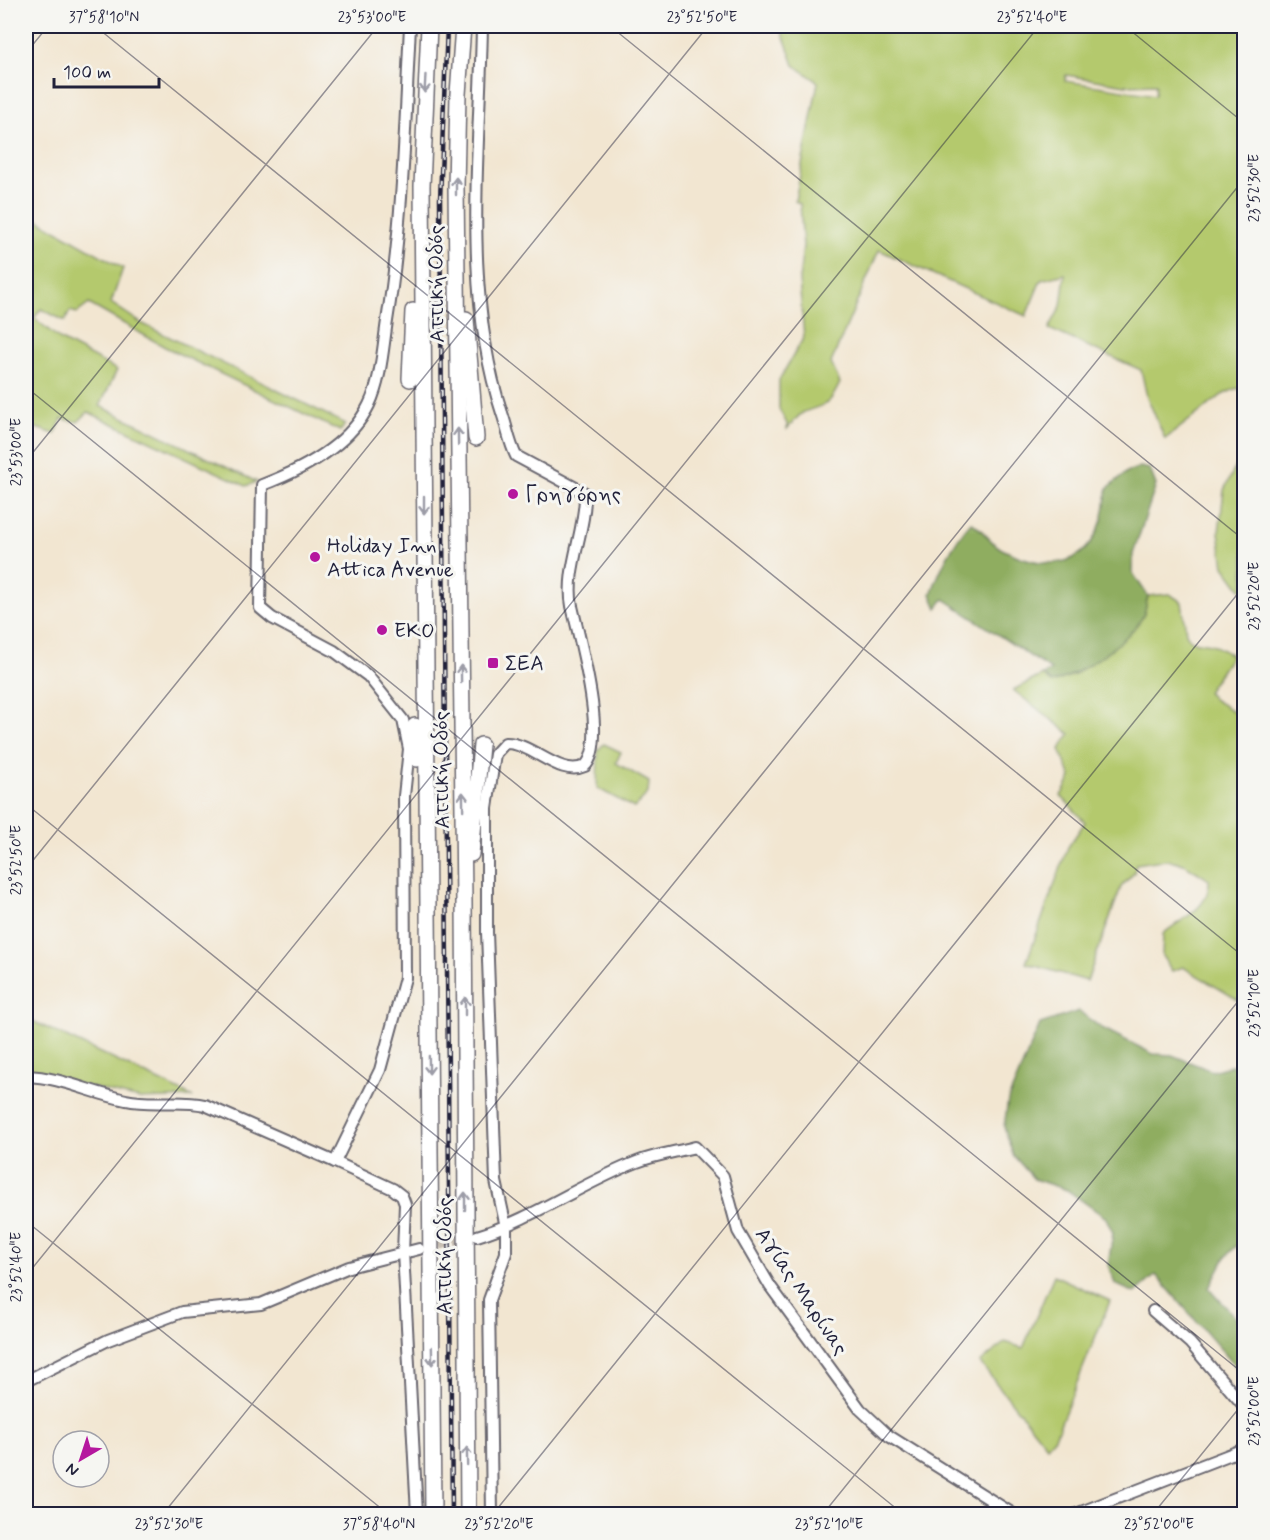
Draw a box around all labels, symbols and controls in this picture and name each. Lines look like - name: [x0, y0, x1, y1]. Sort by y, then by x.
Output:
- text: 37°58'10"N: [69, 8, 139, 28]
- text: 23°53'00"E: [338, 8, 406, 28]
- text: 23°52'50"E: [667, 8, 738, 28]
- text: 23°52'40"E: [997, 8, 1067, 28]
- scale bar: [54, 51, 159, 89]
- text: 100 m: [63, 61, 111, 85]
- one-way arrow: [419, 73, 430, 93]
- text: 23°52'30"E: [1245, 154, 1265, 222]
- one-way arrow: [450, 177, 462, 197]
- street label: Αττική Οδός: [422, 225, 452, 343]
- text: 23°53'00"E: [7, 418, 27, 486]
- one-way arrow: [452, 427, 464, 447]
- place label: Γρηγόρης: [525, 481, 621, 509]
- marker: Γρηγόρης: [506, 487, 520, 501]
- one-way arrow: [419, 494, 430, 514]
- place label: Holiday Inn Attica Avenue: [327, 532, 454, 584]
- marker: Holiday Inn Attica Avenue: [308, 550, 322, 564]
- text: 23°52'20"E: [1245, 561, 1265, 631]
- place label: EKO: [394, 617, 435, 645]
- marker: EKO: [375, 623, 389, 637]
- place label: ΣΕΑ: [505, 650, 544, 678]
- marker: ΣΕΑ: [486, 656, 500, 670]
- one-way arrow: [455, 664, 467, 684]
- street label: Αττική Οδός: [427, 711, 457, 829]
- one-way arrow: [457, 792, 468, 812]
- text: 23°52'50"E: [7, 824, 27, 895]
- text: 23°52'10"E: [1245, 969, 1265, 1037]
- one-way arrow: [459, 996, 471, 1016]
- one-way arrow: [423, 1054, 435, 1074]
- one-way arrow: [459, 1191, 471, 1211]
- street label: Αττική Οδός: [431, 1197, 459, 1315]
- street label: Αγίας Μαρίνας: [748, 1222, 854, 1361]
- text: 23°52'40"E: [7, 1232, 27, 1302]
- one-way arrow: [426, 1346, 438, 1366]
- text: 23°52'00"E: [1245, 1376, 1265, 1446]
- north arrow: [51, 1429, 111, 1489]
- one-way arrow: [461, 1447, 473, 1467]
- text: N: [62, 1458, 83, 1481]
- text: 23°52'30"E: [135, 1515, 203, 1535]
- text: 37°58'40"N: [343, 1515, 415, 1535]
- text: 23°52'20"E: [464, 1515, 534, 1535]
- text: 23°52'10"E: [795, 1515, 863, 1535]
- text: 23°52'00"E: [1124, 1515, 1194, 1535]

